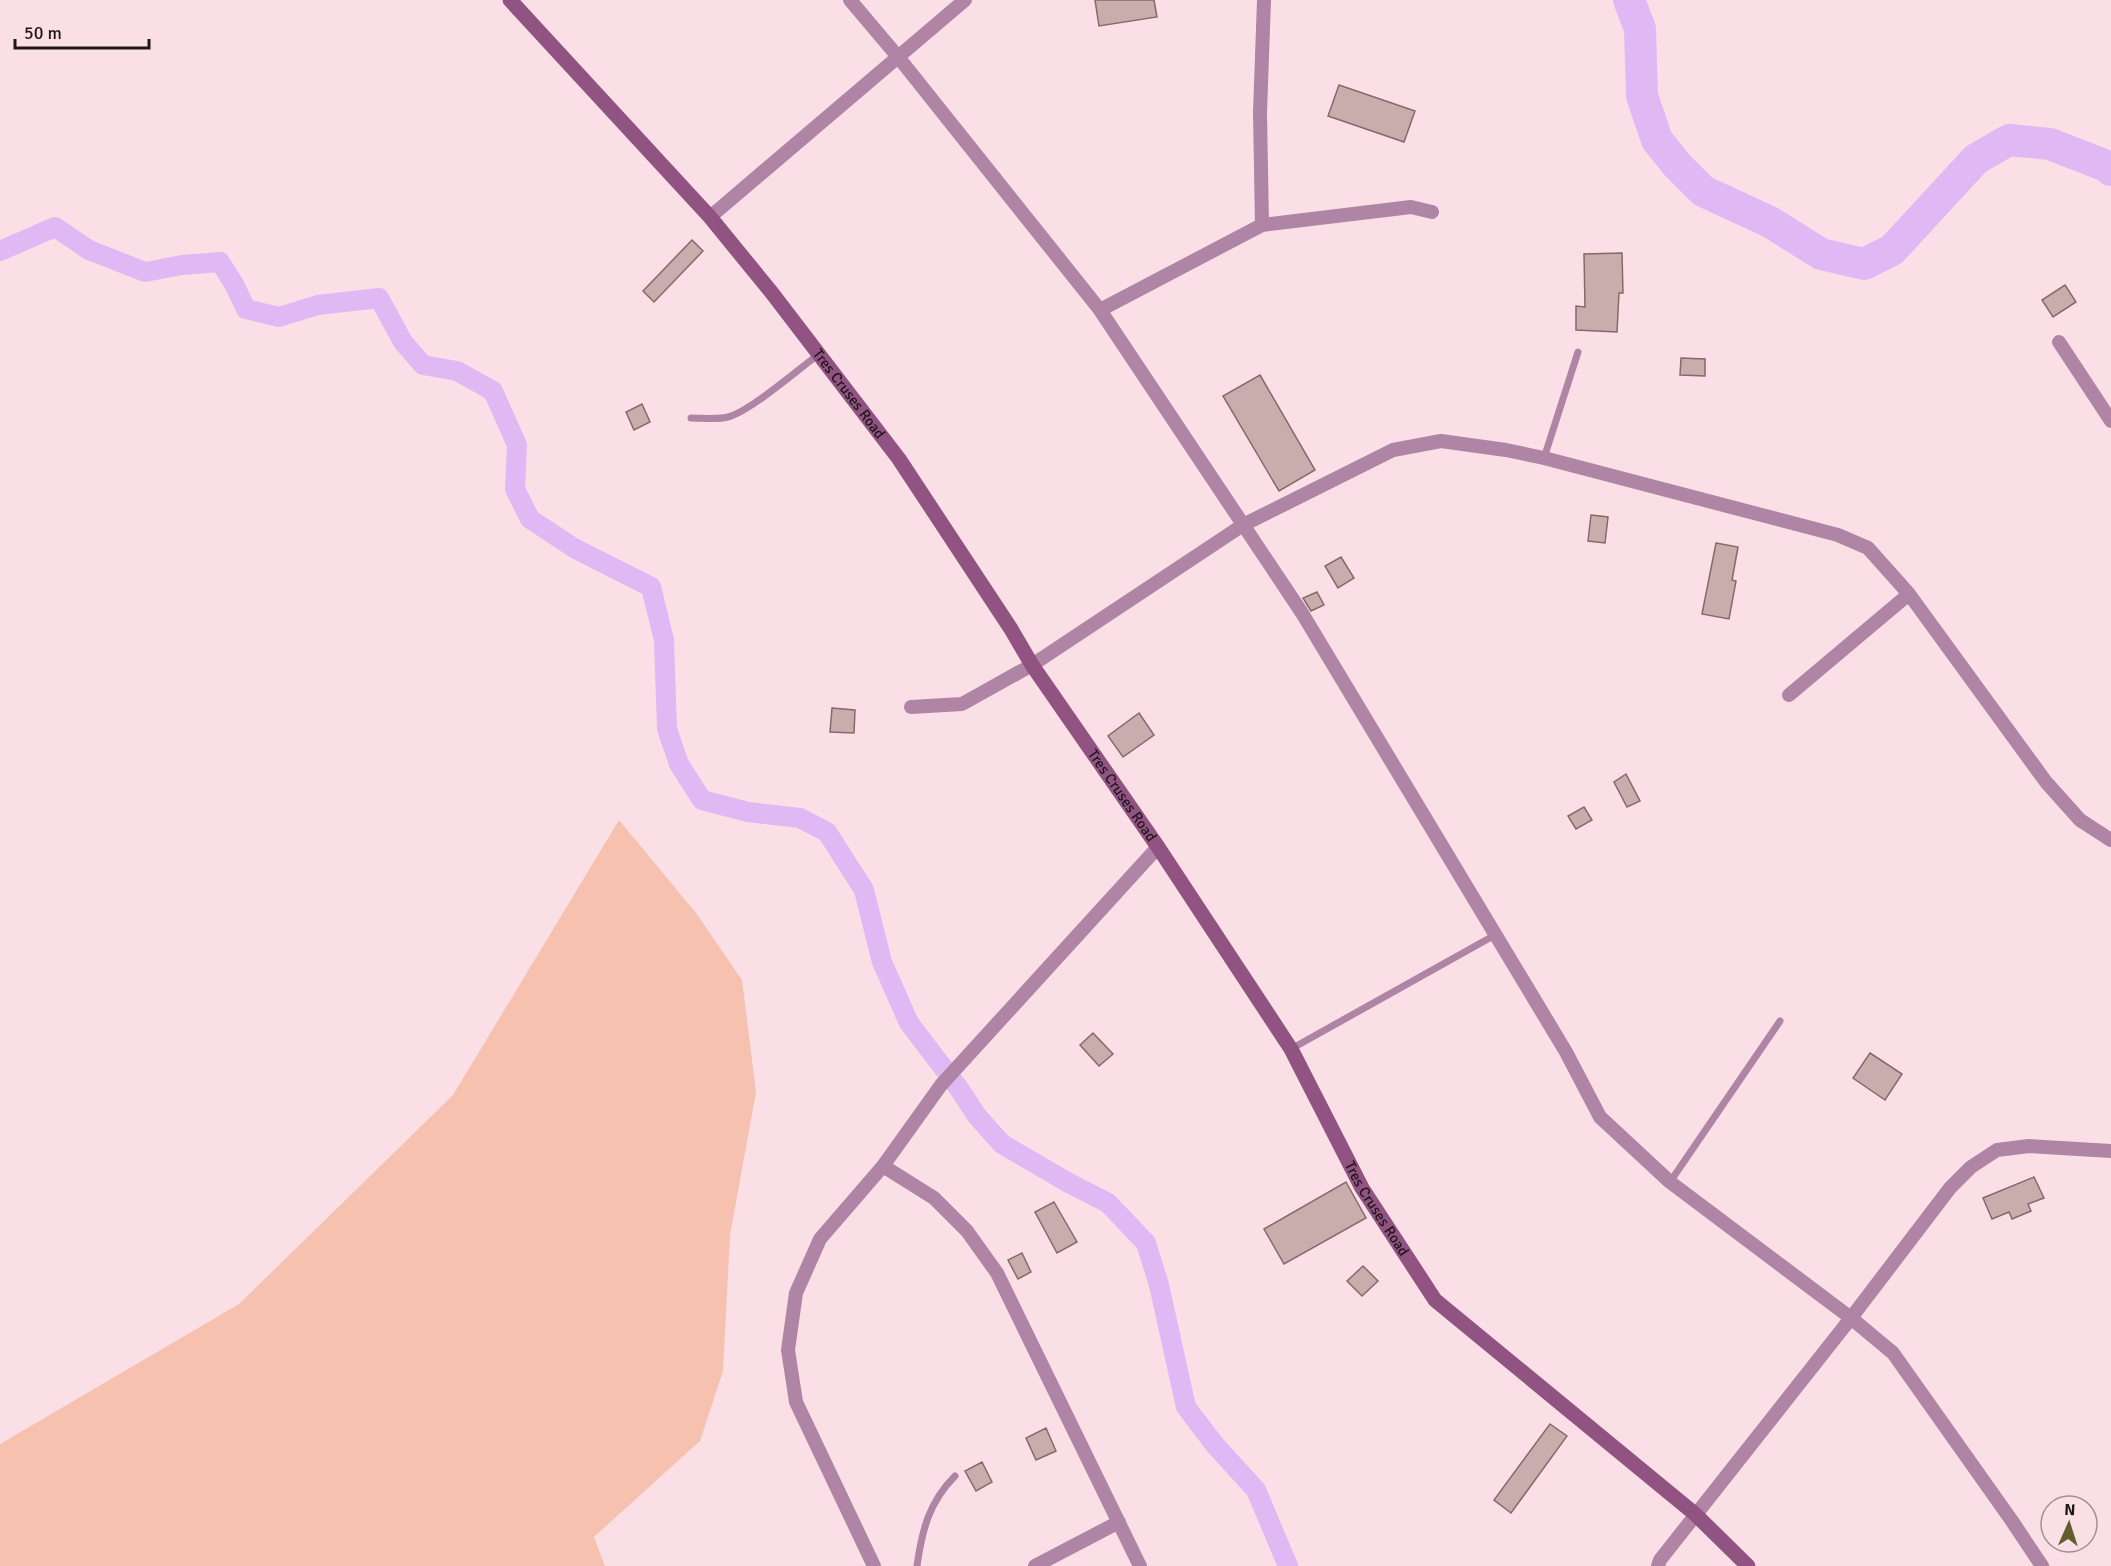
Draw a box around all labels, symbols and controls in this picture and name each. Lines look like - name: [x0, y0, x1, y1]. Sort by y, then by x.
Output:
- scale bar: [15, 12, 148, 50]
- text: 50 m: [24, 22, 62, 44]
- street label: Tres Cruses Road: [809, 345, 889, 442]
- street label: Tres Cruses Road: [1084, 746, 1160, 845]
- street label: Tres Cruses Road: [1341, 1158, 1413, 1259]
- north arrow: [2039, 1494, 2099, 1554]
- text: N: [2064, 1500, 2076, 1520]

